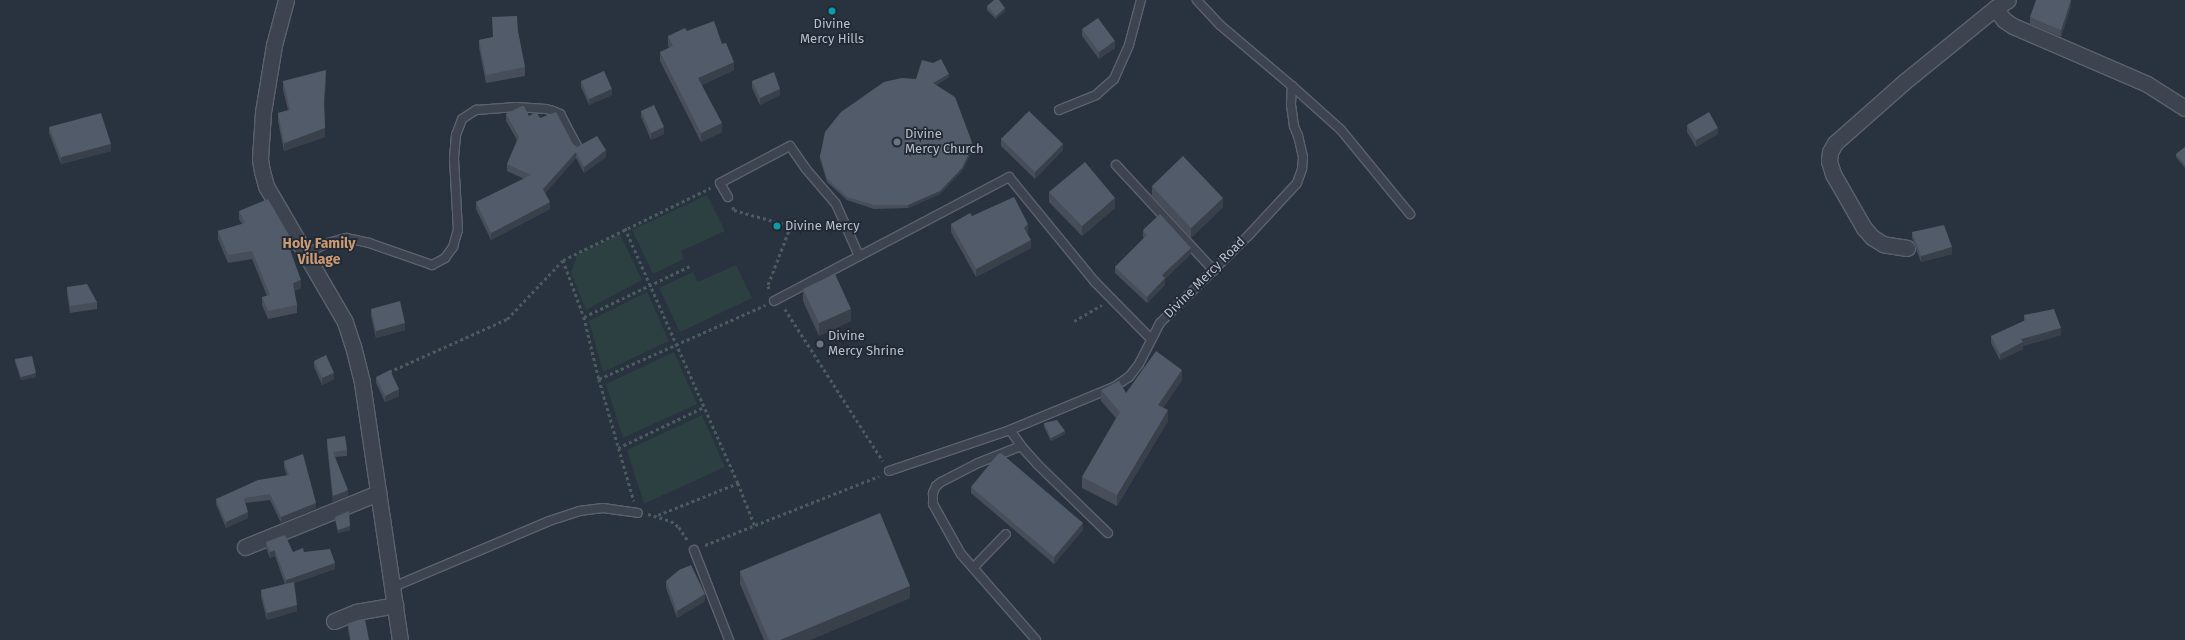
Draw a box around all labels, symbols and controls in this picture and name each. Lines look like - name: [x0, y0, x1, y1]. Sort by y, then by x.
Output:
- marker: Divine Mercy Hills: [827, 6, 837, 16]
- place label: Divine Mercy Hills: [800, 17, 864, 48]
- place label: Divine Mercy Church: [905, 127, 984, 158]
- marker: Divine Mercy Church: [892, 137, 902, 147]
- place label: Divine Mercy: [785, 218, 860, 234]
- marker: Divine Mercy: [772, 221, 782, 231]
- street label: Divine Mercy Road: [1161, 234, 1249, 322]
- district label: Holy Family Village: [283, 236, 355, 268]
- place label: Divine Mercy Shrine: [828, 329, 904, 360]
- marker: Divine Mercy Shrine: [815, 339, 825, 349]

